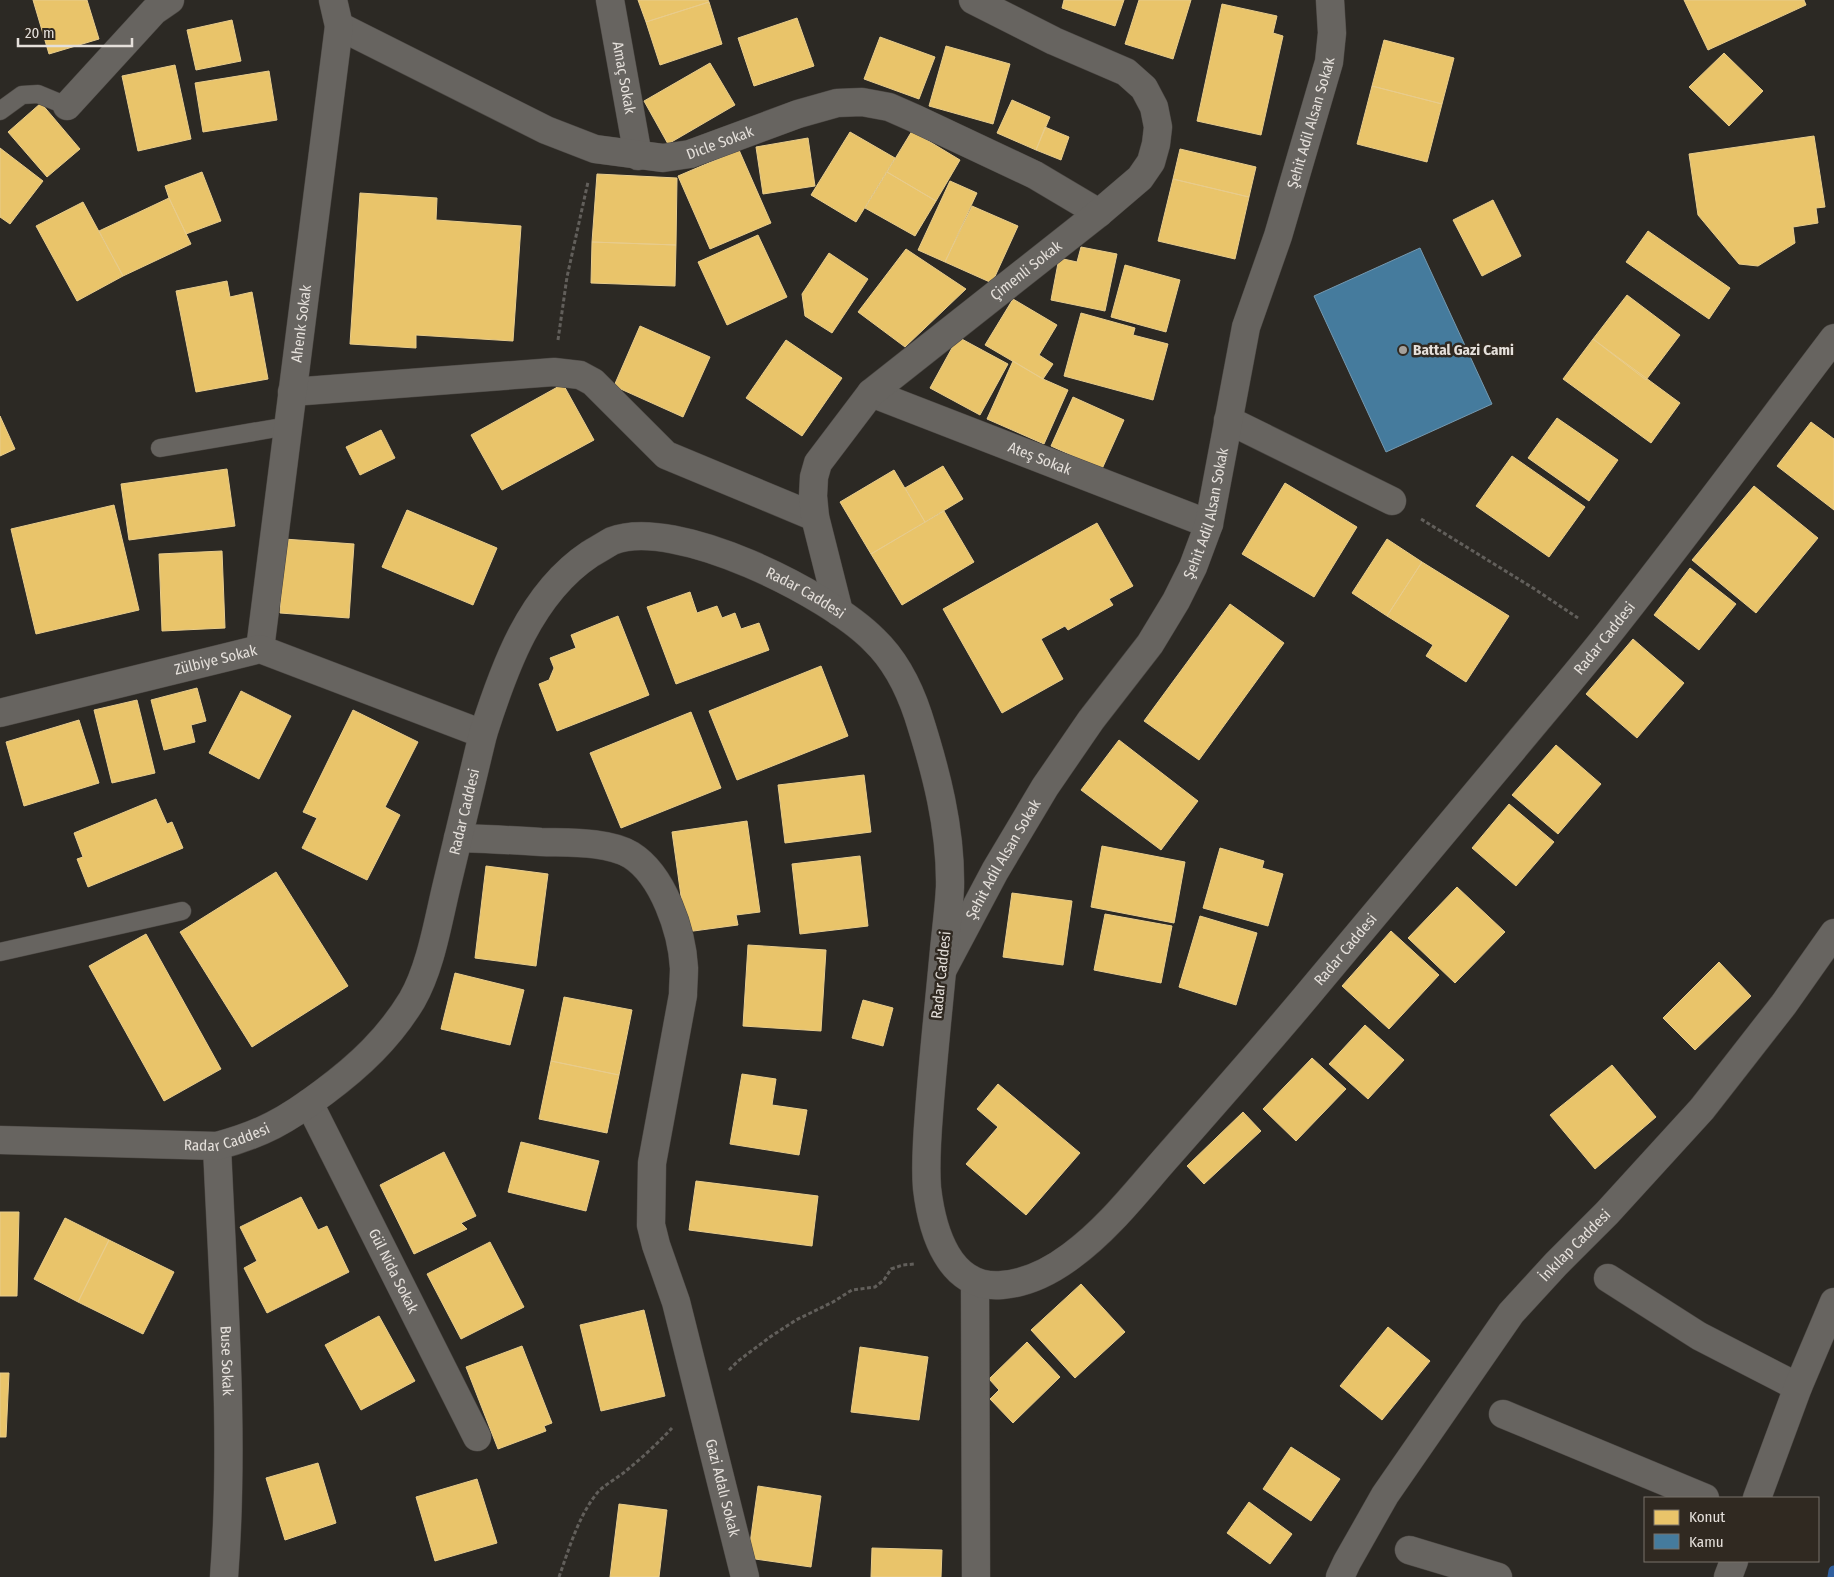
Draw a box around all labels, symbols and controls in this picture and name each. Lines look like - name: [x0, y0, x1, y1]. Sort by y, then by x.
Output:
- scale bar: [18, 15, 131, 47]
- text: 20 m: [25, 24, 55, 42]
- street label: Amaç Sokak: [609, 40, 639, 115]
- street label: Şehit Adil Alsan Sokak: [1283, 57, 1338, 191]
- street label: Dicle Sokak: [684, 122, 756, 164]
- street label: Çimenli Sokak: [987, 237, 1065, 304]
- street label: Ahenk Sokak: [287, 284, 315, 363]
- place label: Battal Gazi Cami: [1413, 341, 1514, 359]
- marker: Battal Gazi Cami: [1397, 344, 1409, 356]
- street label: Ateş Sokak: [1006, 438, 1074, 479]
- street label: Şehit Adil Alsan Sokak: [1179, 446, 1232, 582]
- street label: Radar Caddesi: [763, 563, 849, 622]
- street label: Radar Caddesi: [1570, 598, 1639, 678]
- street label: Zülbiye Sokak: [172, 641, 259, 679]
- street label: Radar Caddesi: [445, 767, 483, 857]
- street label: Şehit Adil Alsan Sokak: [962, 796, 1045, 923]
- street label: Radar Caddesi: [1310, 910, 1381, 989]
- street label: Radar Caddesi: [927, 930, 955, 1020]
- street label: Radar Caddesi: [184, 1119, 273, 1155]
- street label: İnkılap Caddesi: [1536, 1206, 1614, 1285]
- street label: Gül Nida Sokak: [365, 1226, 422, 1316]
- street label: Buse Sokak: [217, 1325, 237, 1396]
- street label: Gazi Adalı Sokak: [702, 1437, 744, 1539]
- legend: [1644, 1497, 1819, 1562]
- text: Konut: [1689, 1508, 1725, 1526]
- text: Kamu: [1689, 1533, 1724, 1551]

